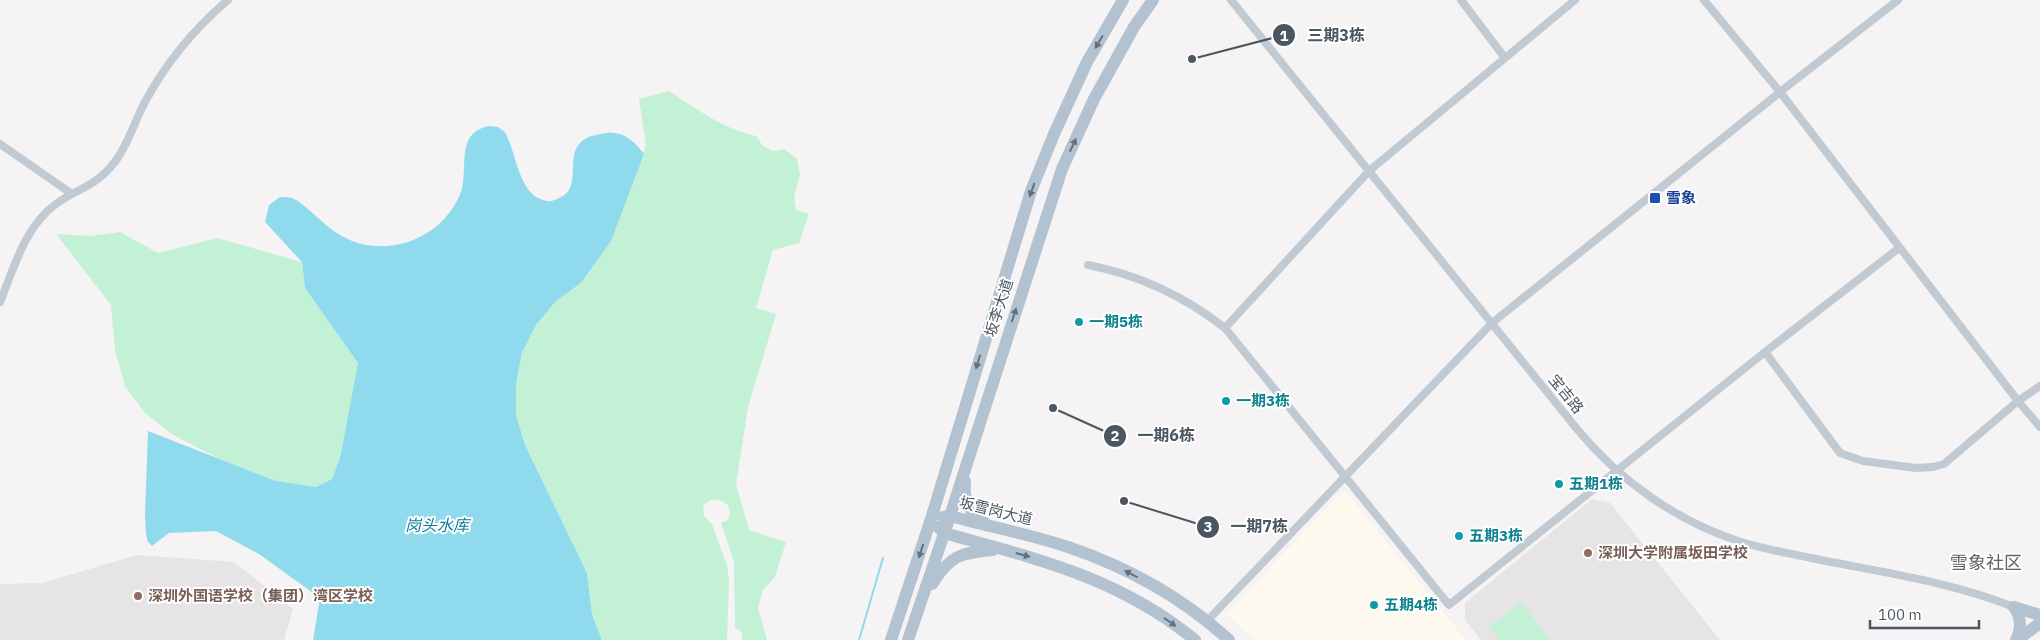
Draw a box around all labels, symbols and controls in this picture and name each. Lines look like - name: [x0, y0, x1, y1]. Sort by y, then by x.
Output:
- callout: 三期3栋: [1272, 20, 1375, 51]
- text: 三期3栋: [1307, 25, 1365, 45]
- text: 1: [1279, 26, 1289, 45]
- one-way arrow: [1094, 35, 1103, 49]
- one-way arrow: [1069, 138, 1077, 152]
- one-way arrow: [1028, 183, 1036, 198]
- place label: 雪象: [1666, 188, 1696, 207]
- marker: 雪象: [1648, 191, 1662, 205]
- street label: 坂李大道: [980, 276, 1017, 339]
- one-way arrow: [1010, 307, 1018, 322]
- place label: 一期5栋: [1089, 312, 1143, 331]
- marker: 一期5栋: [1073, 316, 1085, 328]
- one-way arrow: [974, 354, 982, 369]
- street label: 宝吉路: [1545, 370, 1588, 417]
- place label: 一期3栋: [1236, 391, 1290, 410]
- marker: 一期3栋: [1220, 395, 1232, 407]
- callout: 一期6栋: [1102, 420, 1205, 451]
- text: 一期6栋: [1137, 425, 1195, 445]
- text: 2: [1110, 426, 1120, 445]
- place label: 五期1栋: [1569, 474, 1623, 493]
- marker: 五期1栋: [1553, 478, 1565, 490]
- street label: 坂雪岗大道: [957, 492, 1035, 529]
- callout: 一期7栋: [1195, 511, 1298, 542]
- water label: 岗头水库: [405, 515, 472, 535]
- text: 一期7栋: [1230, 516, 1288, 536]
- text: 3: [1203, 517, 1213, 536]
- place label: 五期3栋: [1469, 526, 1523, 545]
- marker: 五期3栋: [1453, 530, 1465, 542]
- one-way arrow: [916, 543, 924, 558]
- place label: 深圳大学附属坂田学校: [1598, 543, 1748, 562]
- marker: 深圳大学附属坂田学校: [1582, 547, 1594, 559]
- one-way arrow: [1016, 551, 1031, 559]
- district label: 雪象社区: [1950, 551, 2022, 574]
- one-way arrow: [1124, 570, 1138, 578]
- place label: 深圳外国语学校（集团）湾区学校: [148, 586, 373, 605]
- marker: 深圳外国语学校（集团）湾区学校: [132, 590, 144, 602]
- place label: 五期4栋: [1384, 595, 1438, 614]
- scale bar: [1870, 598, 1979, 630]
- marker: 五期4栋: [1368, 599, 1380, 611]
- text: 100 m: [1878, 605, 1922, 624]
- one-way arrow: [1163, 617, 1177, 627]

